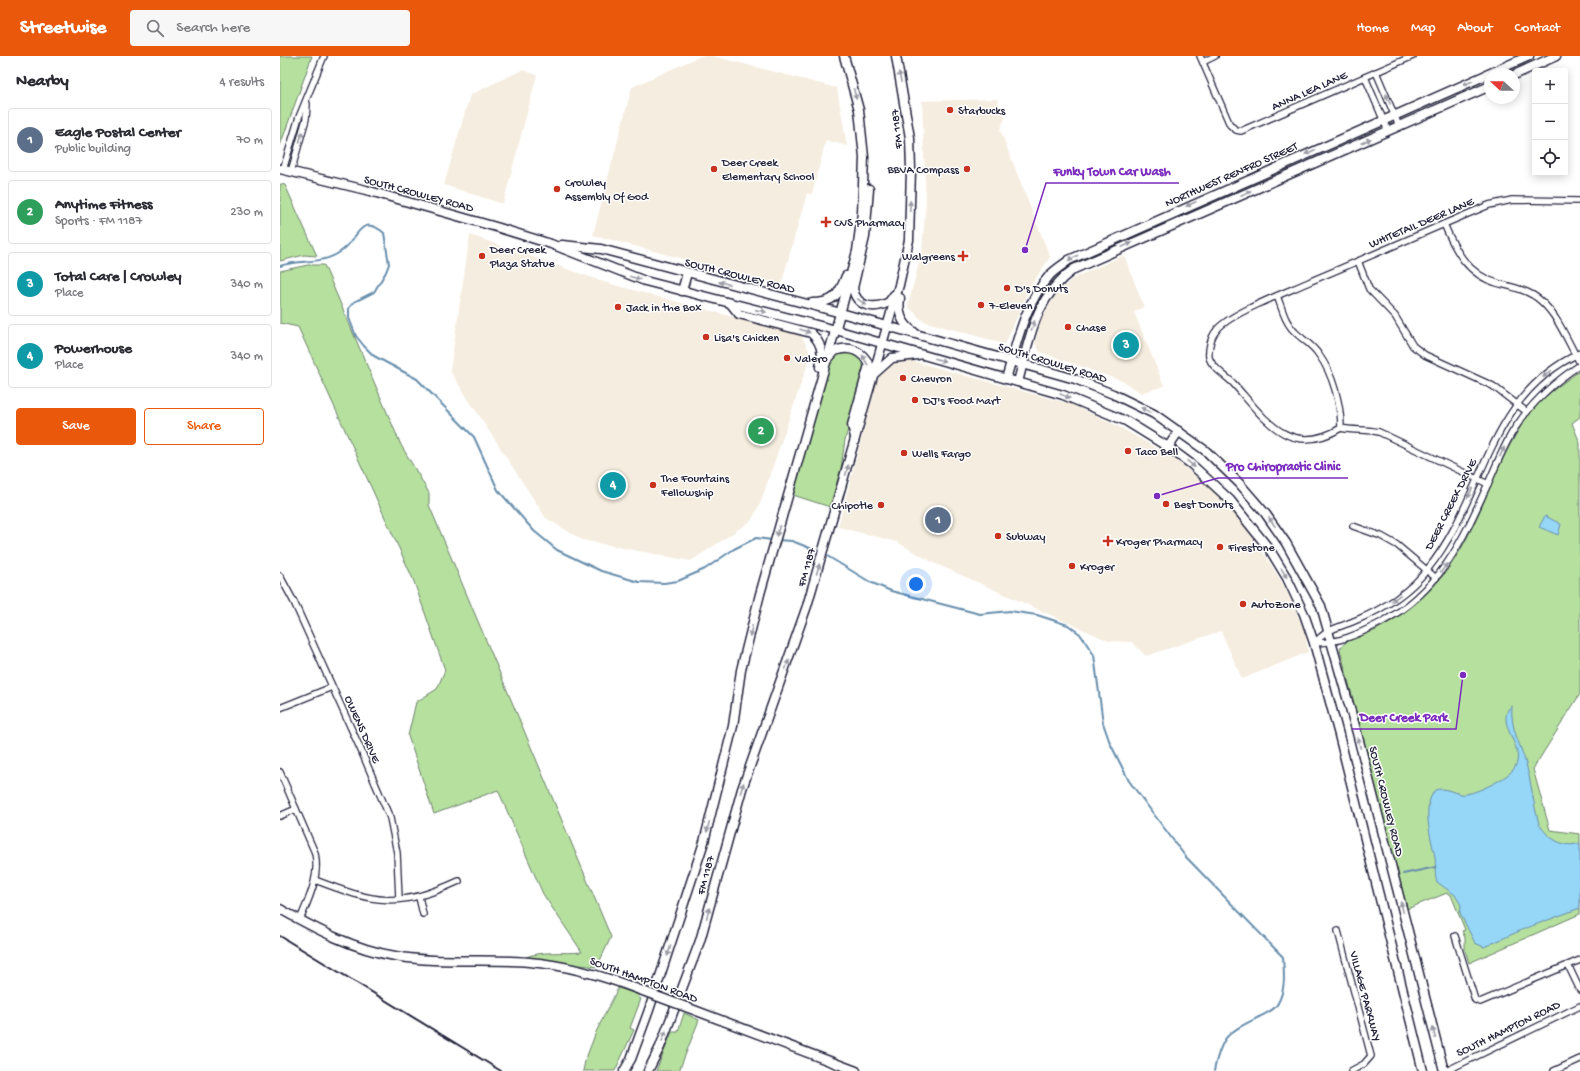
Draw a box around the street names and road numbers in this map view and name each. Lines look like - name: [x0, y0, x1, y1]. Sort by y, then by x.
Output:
- street label: ANNA LEA LANE: [1270, 69, 1350, 115]
- street label: FM 1187: [889, 108, 907, 150]
- street label: NORTHWEST RENFRO STREET: [1163, 140, 1302, 211]
- street label: SOUTH CROWLEY ROAD: [362, 174, 475, 216]
- street label: WHITETAIL DEER LANE: [1367, 195, 1477, 252]
- street label: SOUTH CROWLEY ROAD: [683, 256, 796, 297]
- street label: SOUTH CROWLEY ROAD: [996, 341, 1109, 387]
- street label: DEER CREEK DRIVE: [1422, 457, 1481, 554]
- street label: FM 1187: [795, 546, 820, 590]
- street label: OWENS DRIVE: [340, 694, 382, 766]
- street label: SOUTH CROWLEY ROAD: [1365, 745, 1406, 858]
- street label: FM 1187: [695, 854, 719, 898]
- street label: VILLAGE PARKWAY: [1345, 949, 1383, 1044]
- street label: SOUTH HAMPTON ROAD: [587, 955, 699, 1007]
- street label: SOUTH HAMPTON ROAD: [1455, 998, 1563, 1061]

